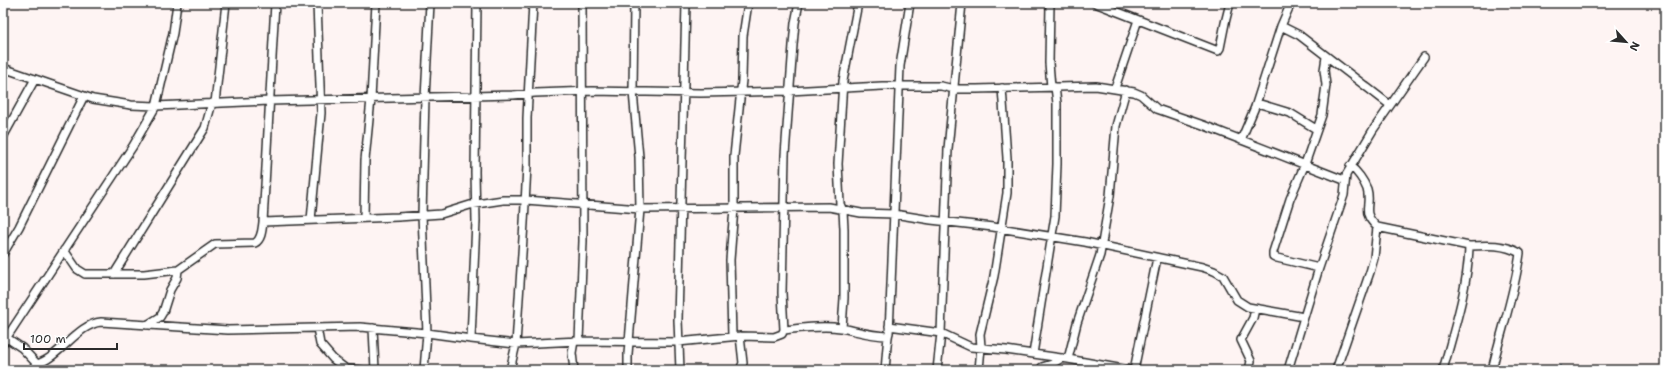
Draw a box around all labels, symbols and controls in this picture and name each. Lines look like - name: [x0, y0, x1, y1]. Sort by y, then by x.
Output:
- north arrow: [1606, 22, 1646, 62]
- text: N: [1626, 39, 1643, 54]
- scale bar: [24, 325, 117, 351]
- text: 100 m: [30, 331, 66, 347]

